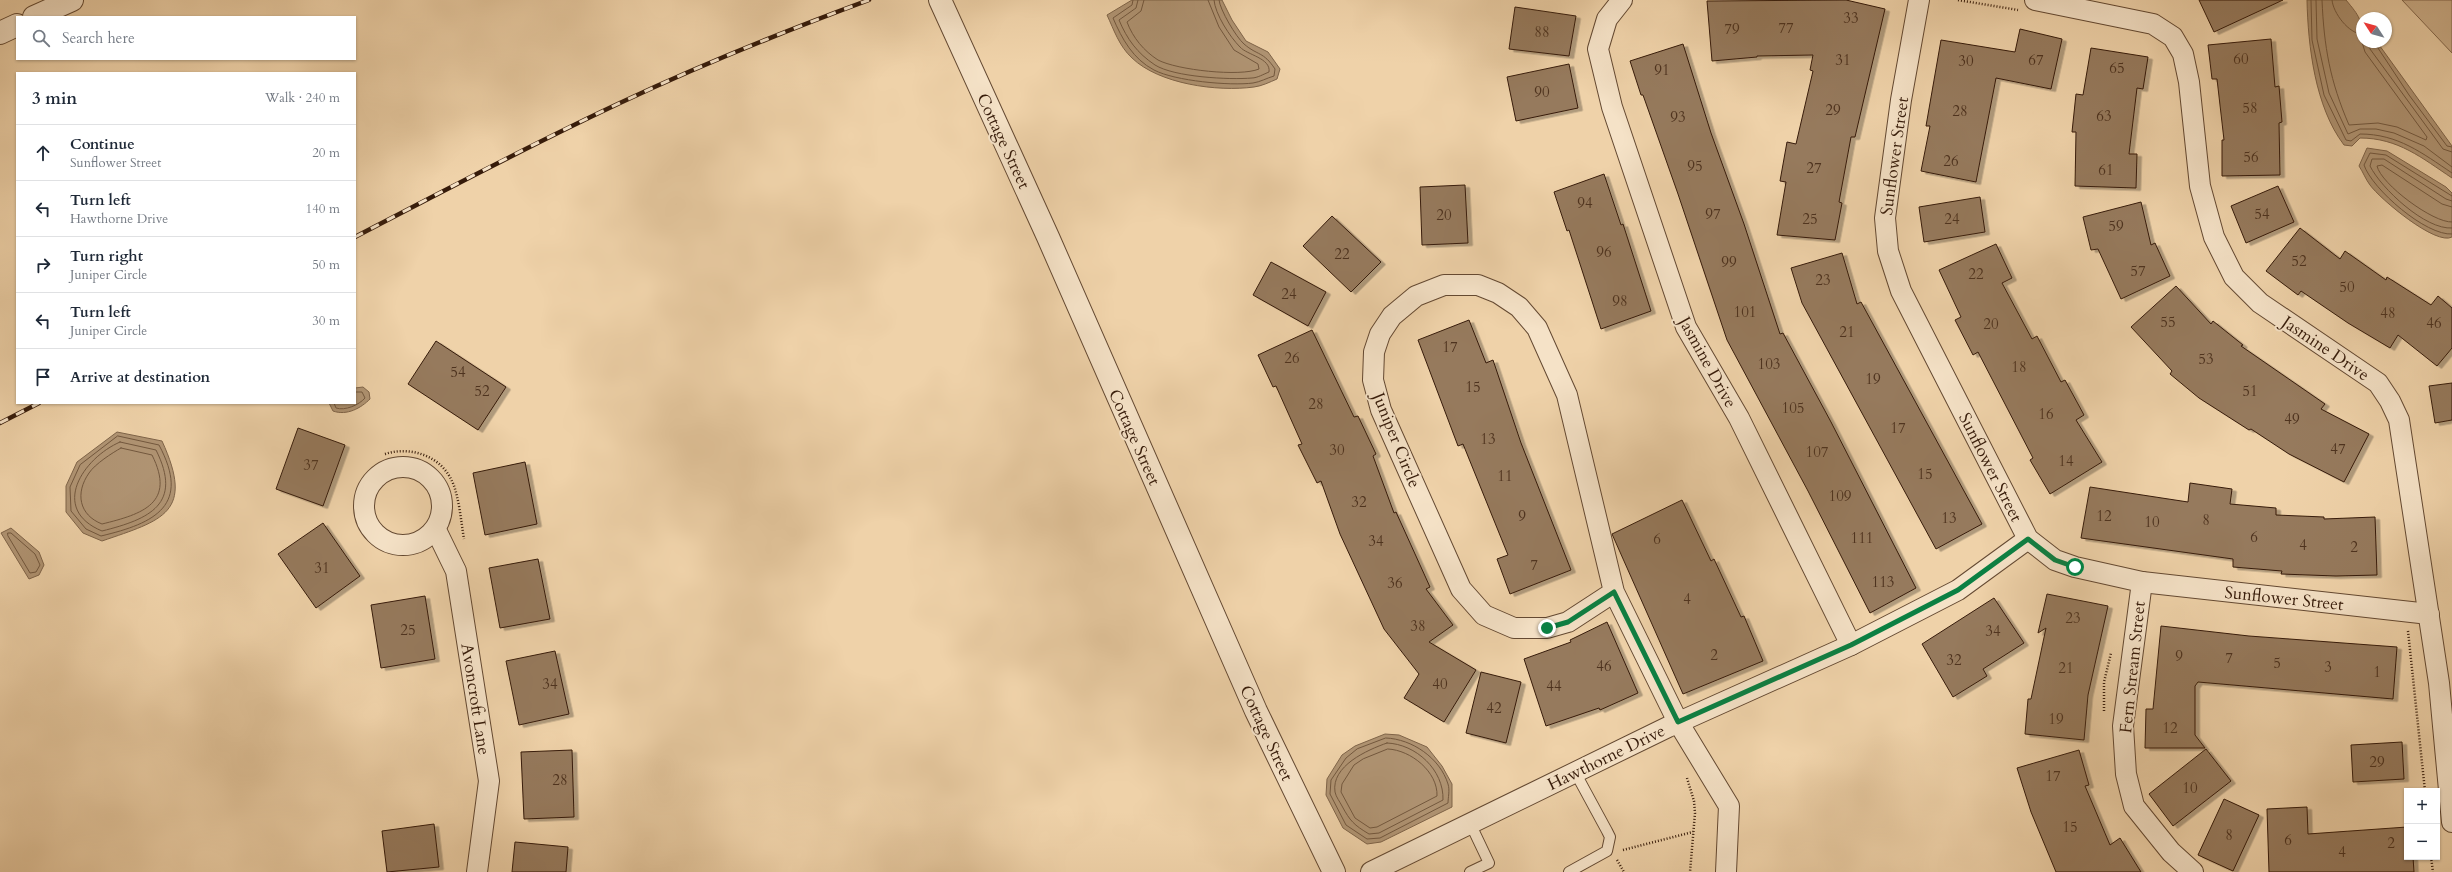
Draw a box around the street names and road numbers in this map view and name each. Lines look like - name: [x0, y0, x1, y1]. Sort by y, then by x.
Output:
- street label: Cottage Street: [971, 90, 1036, 193]
- street label: Sunflower Street: [1875, 95, 1914, 217]
- street label: Jasmine Drive: [2275, 309, 2374, 386]
- street label: Jasmine Drive: [1672, 310, 1742, 412]
- street label: Cottage Street: [1103, 385, 1166, 489]
- street label: Juniper Circle: [1366, 386, 1426, 491]
- street label: Sunflower Street: [1953, 409, 2028, 526]
- street label: Sunflower Street: [2223, 581, 2345, 616]
- street label: Fern Stream Street: [2114, 599, 2151, 734]
- street label: Avoncroft Lane: [455, 642, 496, 757]
- street label: Cottage Street: [1234, 682, 1299, 785]
- street label: Hawthorne Drive: [1544, 719, 1669, 796]

